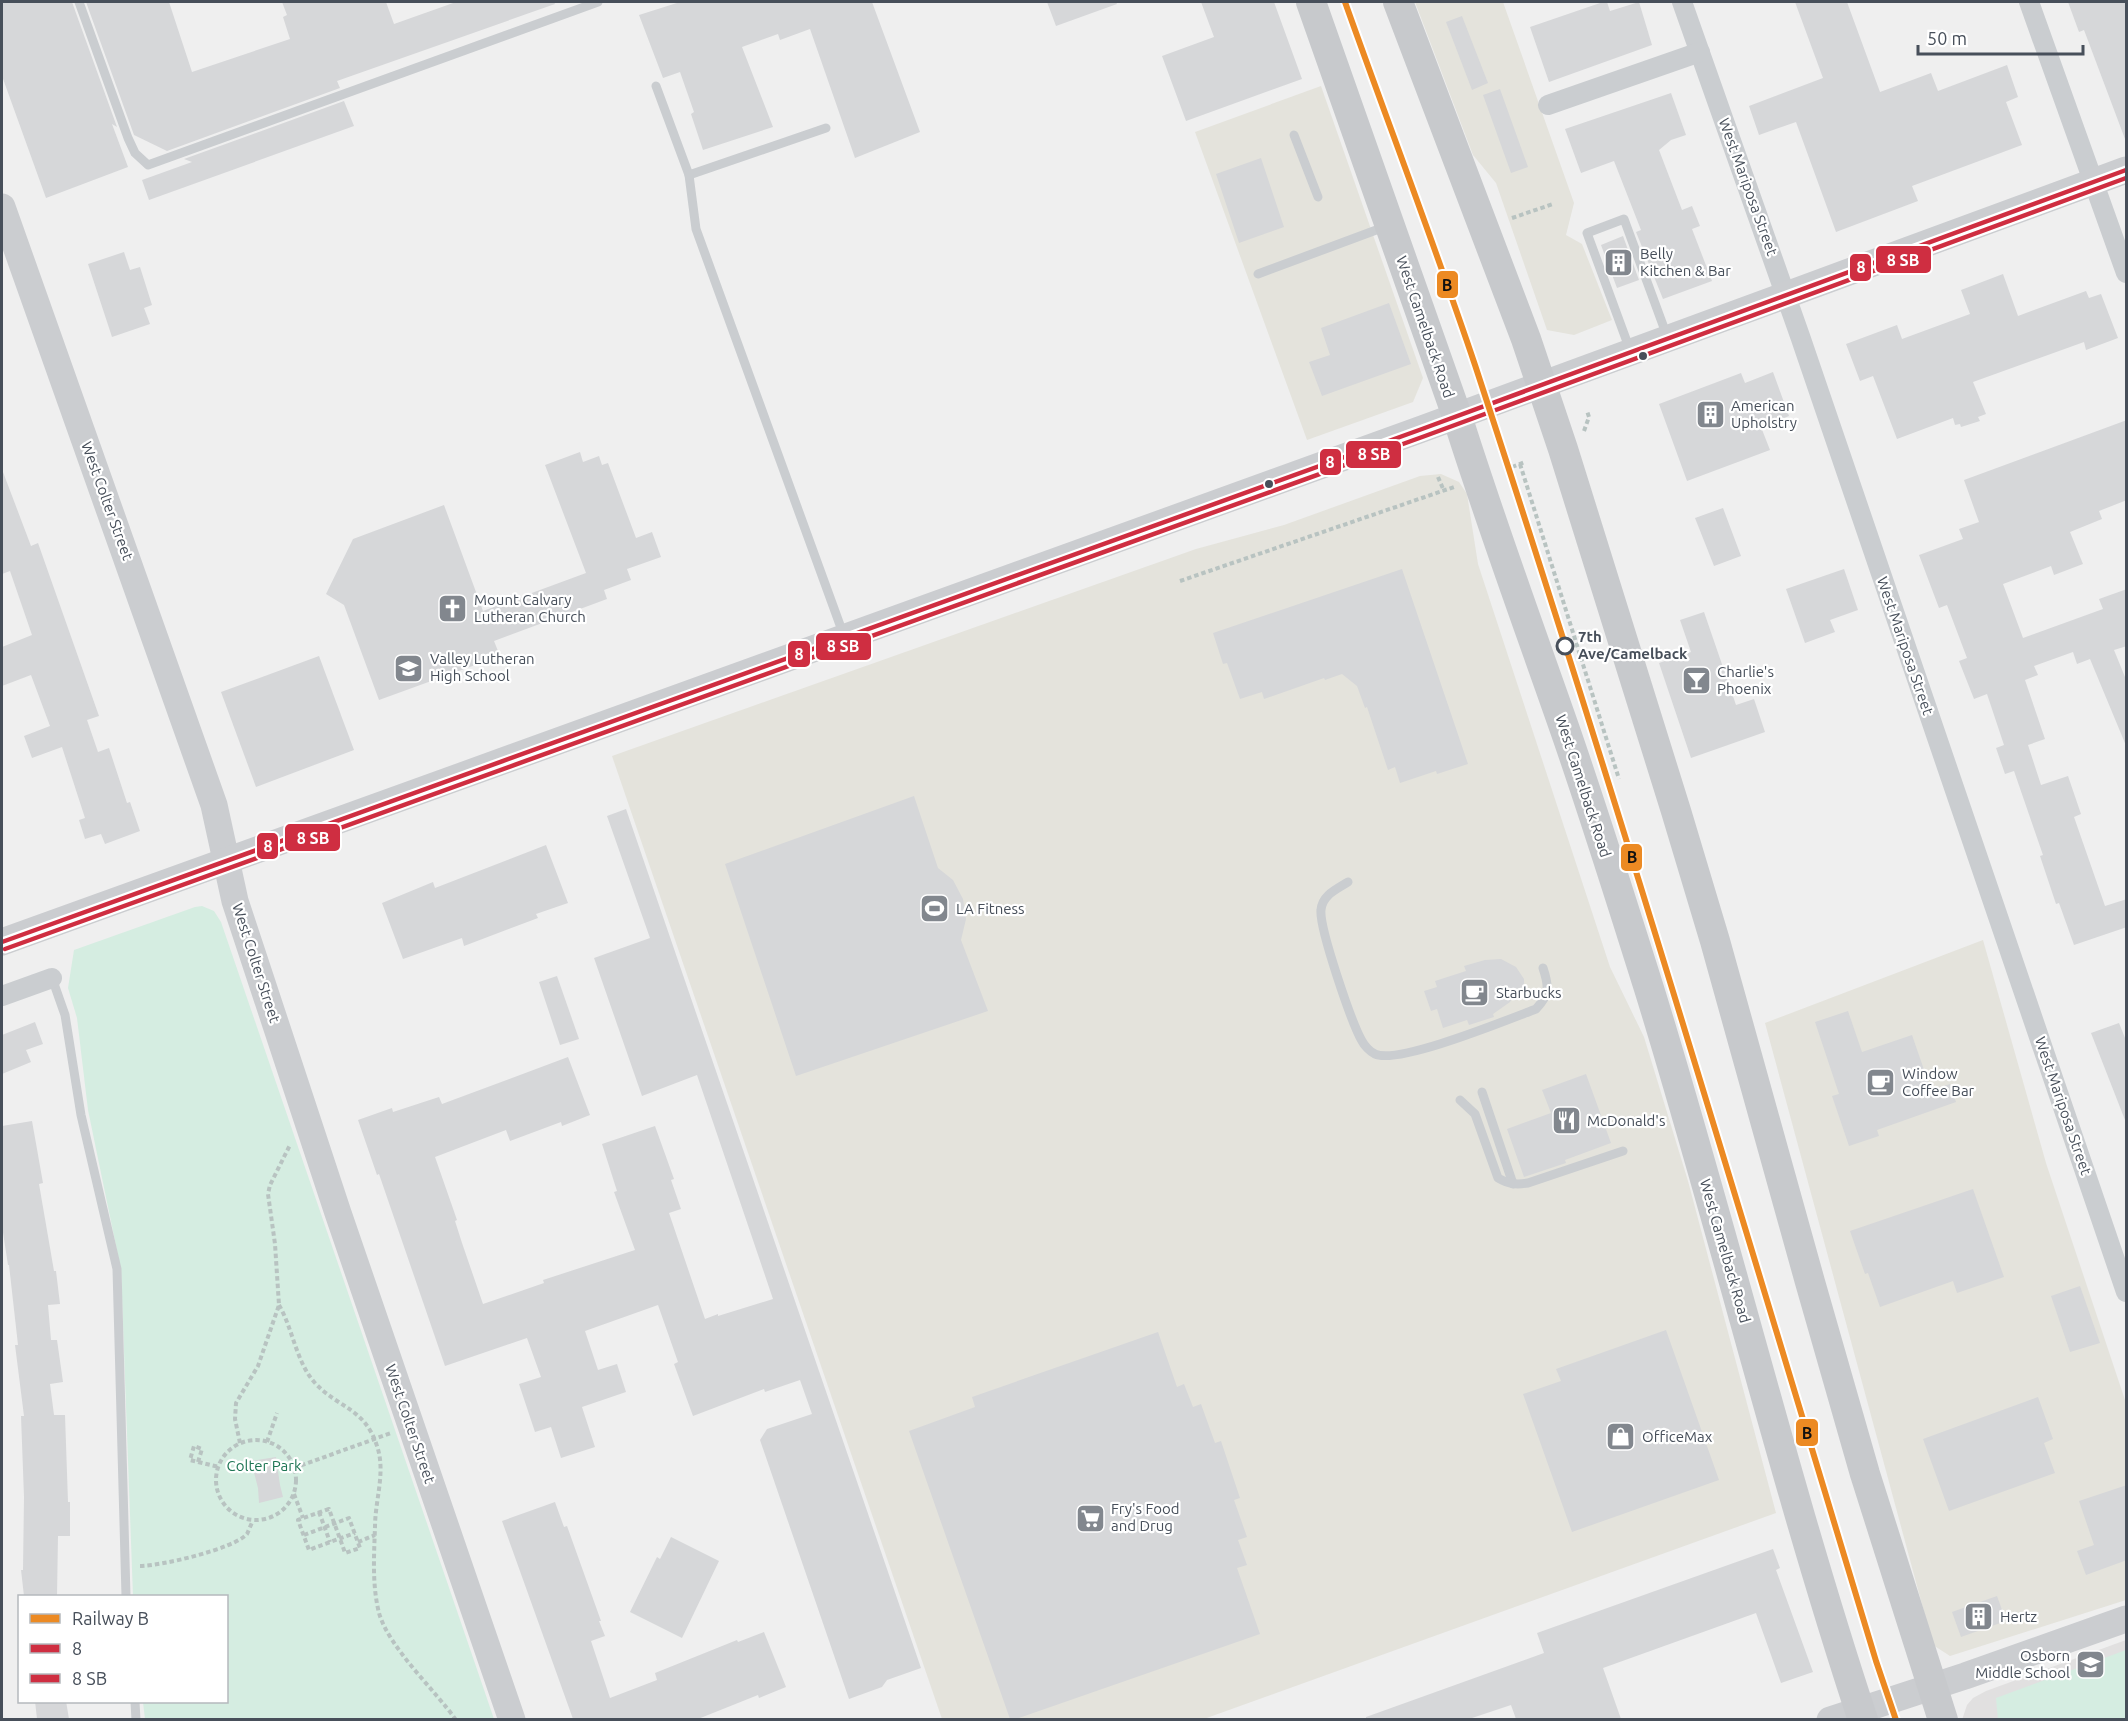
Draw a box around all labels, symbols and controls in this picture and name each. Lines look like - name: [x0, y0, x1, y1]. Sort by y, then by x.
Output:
- scale bar: [1918, 18, 2083, 56]
- text: 50 m: [1927, 28, 1967, 48]
- street label: West Mariposa Street: [1716, 116, 1781, 258]
- place label: Belly Kitchen & Bar: [1640, 245, 1731, 279]
- line badge: 8 SB: [1875, 245, 1932, 274]
- building icon: Belly Kitchen & Bar: [1603, 247, 1635, 279]
- text: 8 SB: [1887, 251, 1919, 269]
- line badge: 8: [1849, 253, 1872, 282]
- street label: West Camelback Road: [1393, 254, 1458, 400]
- text: 8: [1856, 258, 1866, 276]
- line badge: B: [1436, 270, 1459, 299]
- text: B: [1442, 276, 1452, 294]
- unlabelled marker: [1637, 350, 1649, 362]
- place label: American Upholstry: [1731, 397, 1797, 431]
- building icon: American Upholstry: [1694, 399, 1726, 431]
- street label: West Colter Street: [78, 439, 137, 562]
- line badge: 8 SB: [1345, 440, 1402, 469]
- text: 8 SB: [1358, 445, 1390, 463]
- line badge: 8: [1319, 448, 1342, 476]
- text: 8: [1325, 453, 1335, 471]
- unlabelled marker: [1263, 478, 1275, 490]
- street label: West Mariposa Street: [1874, 575, 1937, 717]
- place label: Mount Calvary Lutheran Church: [474, 591, 586, 625]
- church icon: Mount Calvary Lutheran Church: [437, 593, 469, 625]
- place label: 7th Ave/Camelback: [1578, 628, 1688, 662]
- line badge: 8 SB: [815, 632, 872, 661]
- text: 8 SB: [827, 637, 859, 655]
- marker: 7th Ave/Camelback: [1556, 637, 1574, 655]
- line badge: 8: [787, 640, 811, 668]
- text: 8: [794, 645, 804, 663]
- place label: Valley Lutheran High School: [430, 650, 535, 684]
- school or university icon: Valley Lutheran High School: [393, 652, 425, 684]
- place label: Charlie's Phoenix: [1717, 663, 1774, 697]
- bar icon: Charlie's Phoenix: [1680, 665, 1712, 697]
- street label: West Camelback Road: [1552, 712, 1615, 859]
- line badge: 8 SB: [284, 823, 341, 852]
- text: 8 SB: [297, 829, 329, 847]
- line badge: 8: [256, 832, 279, 860]
- text: 8: [263, 837, 273, 855]
- line badge: B: [1620, 843, 1643, 872]
- text: B: [1627, 848, 1637, 866]
- sports icon: LA Fitness: [919, 893, 951, 925]
- place label: LA Fitness: [956, 900, 1025, 917]
- street label: West Colter Street: [229, 901, 284, 1025]
- cafe icon: Starbucks: [1459, 977, 1491, 1009]
- place label: Starbucks: [1496, 984, 1562, 1001]
- street label: West Mariposa Street: [2032, 1035, 2095, 1177]
- place label: Window Coffee Bar: [1902, 1065, 1975, 1099]
- cafe icon: Window Coffee Bar: [1865, 1067, 1897, 1099]
- restaurant icon: McDonald's: [1550, 1105, 1582, 1137]
- place label: McDonald's: [1587, 1112, 1665, 1129]
- street label: West Camelback Road: [1697, 1177, 1754, 1325]
- street label: West Colter Street: [382, 1362, 439, 1486]
- line badge: B: [1795, 1418, 1819, 1447]
- shop icon: OfficeMax: [1605, 1421, 1637, 1453]
- text: B: [1802, 1424, 1812, 1442]
- place label: OfficeMax: [1642, 1428, 1713, 1445]
- park label: Colter Park: [227, 1457, 302, 1474]
- place label: Fry's Food and Drug: [1111, 1500, 1180, 1534]
- supermarket icon: Fry's Food and Drug: [1074, 1502, 1106, 1534]
- legend: [18, 1595, 228, 1703]
- building icon: Hertz: [1963, 1601, 1995, 1633]
- text: Railway B: [72, 1608, 149, 1628]
- place label: Hertz: [2000, 1608, 2037, 1625]
- text: 8: [72, 1638, 82, 1658]
- place label: Osborn Middle School: [1975, 1647, 2070, 1681]
- school or university icon: Osborn Middle School: [2075, 1649, 2107, 1681]
- text: 8 SB: [72, 1668, 107, 1688]

